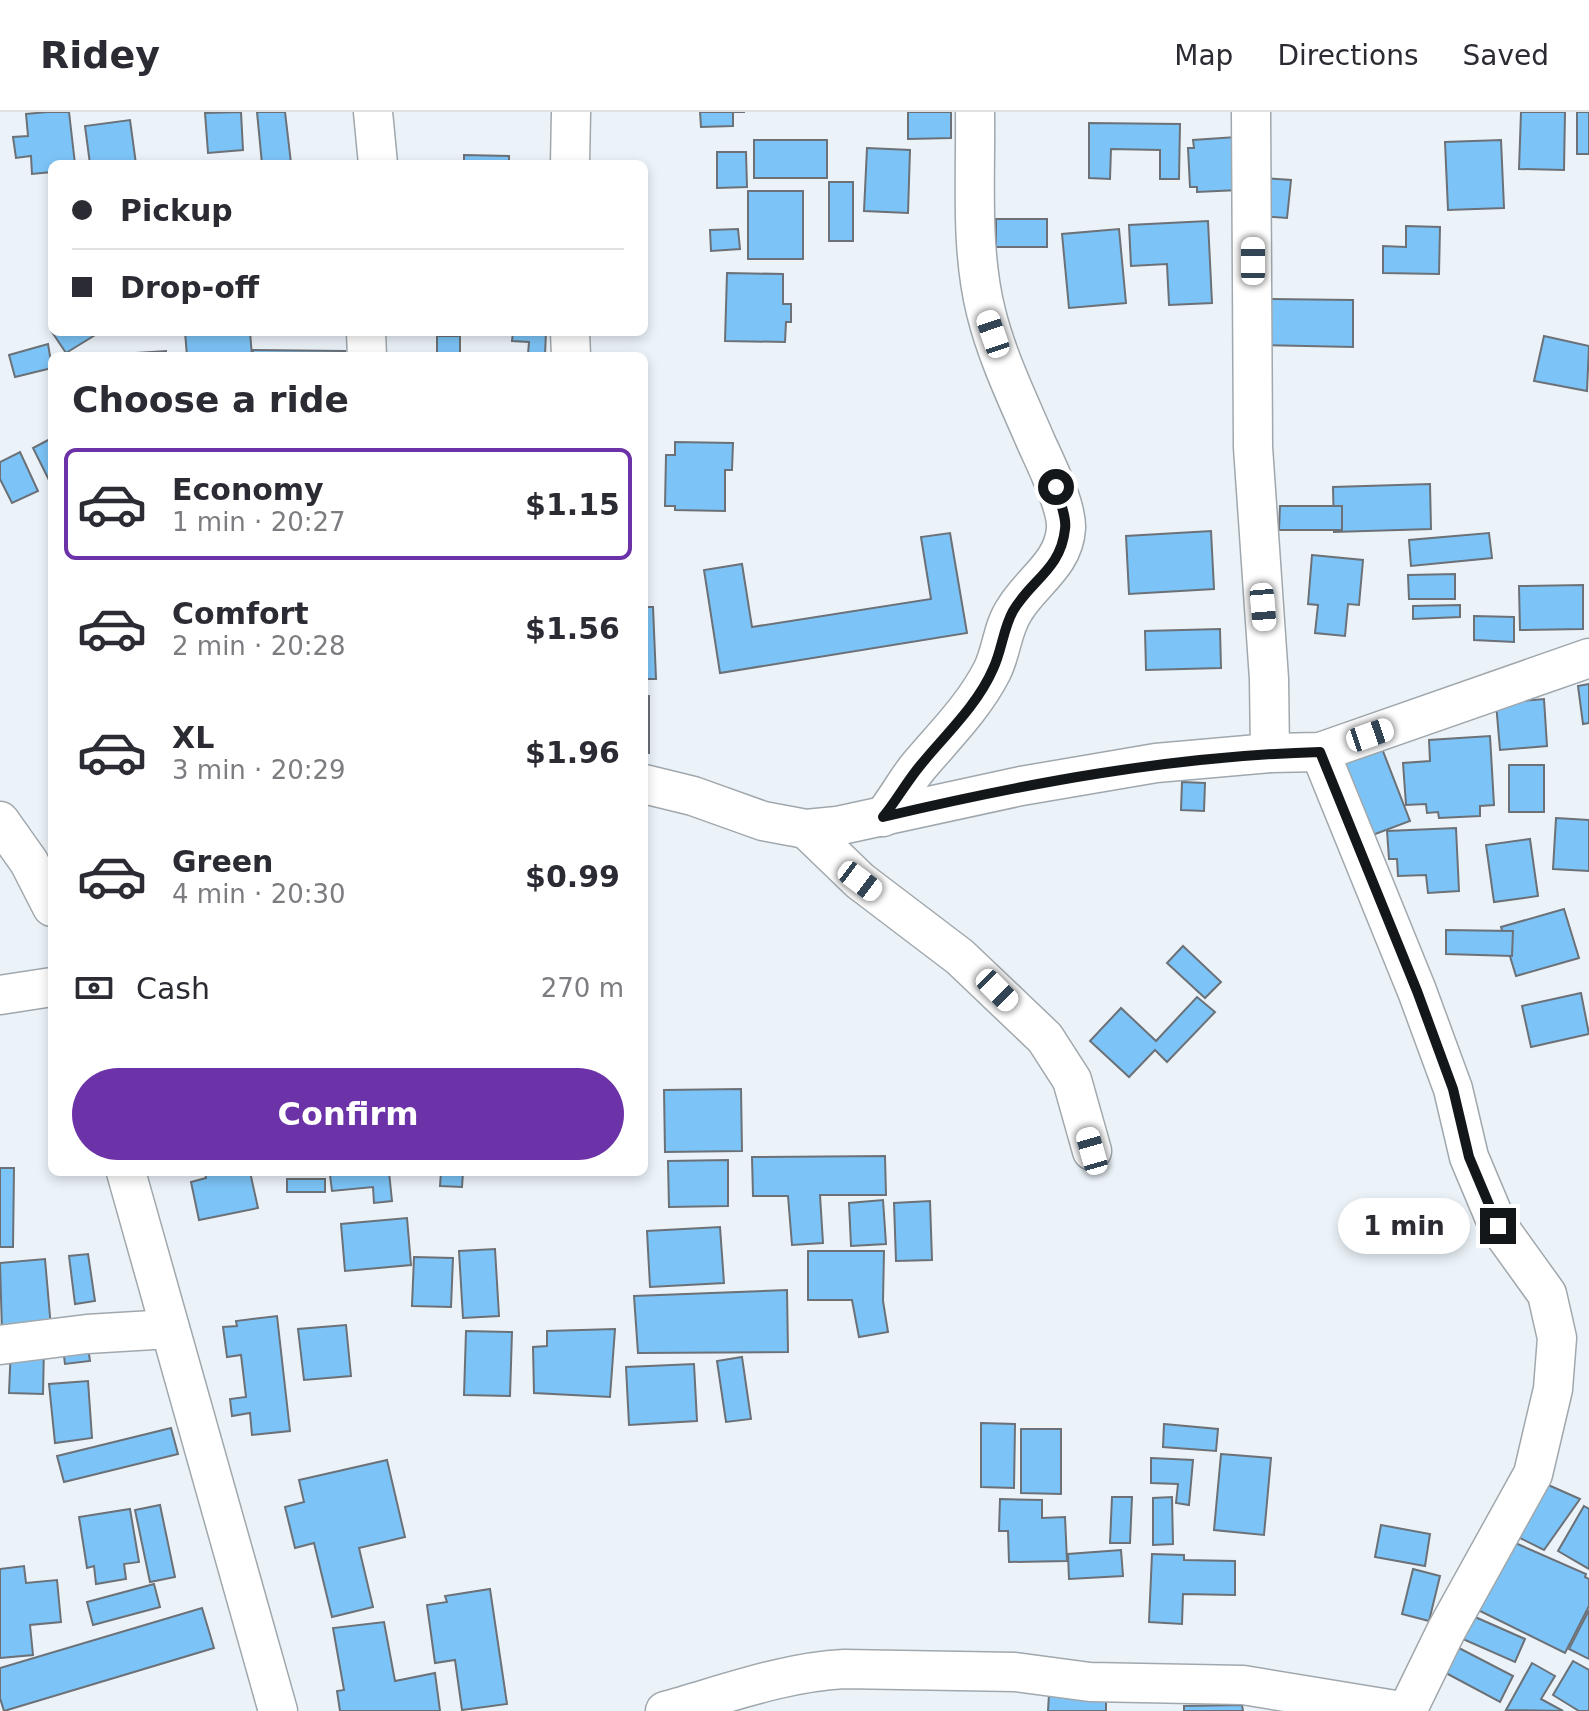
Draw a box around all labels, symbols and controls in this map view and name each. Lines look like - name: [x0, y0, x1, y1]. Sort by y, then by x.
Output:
- text: Ridey: [40, 33, 160, 77]
- text: Map: [1174, 39, 1233, 72]
- text: Directions: [1277, 39, 1418, 72]
- text: Saved: [1462, 39, 1549, 72]
- text: Pickup: [120, 193, 233, 228]
- car: [1241, 237, 1265, 285]
- text: Drop-off: [120, 270, 259, 305]
- car: [974, 307, 1012, 361]
- text: Choose a ride: [72, 379, 349, 420]
- icon: car: [76, 468, 148, 540]
- route start: [1038, 469, 1074, 505]
- text: Economy: [172, 472, 324, 507]
- text: $1.15: [525, 487, 620, 522]
- text: 1 min · 20:27: [172, 507, 346, 537]
- car: [1249, 582, 1277, 632]
- icon: car: [76, 592, 148, 664]
- text: Comfort: [172, 596, 309, 631]
- text: $1.56: [525, 611, 620, 646]
- text: 2 min · 20:28: [172, 631, 346, 661]
- icon: car: [76, 716, 148, 788]
- car: [1343, 716, 1397, 754]
- text: XL: [172, 720, 214, 755]
- text: $1.96: [525, 735, 620, 770]
- text: 3 min · 20:29: [172, 755, 346, 785]
- icon: car: [76, 840, 148, 912]
- text: Green: [172, 844, 273, 879]
- car: [834, 857, 886, 905]
- text: $0.99: [525, 859, 620, 894]
- text: 4 min · 20:30: [172, 879, 346, 909]
- car: [972, 965, 1022, 1015]
- icon: cash: [72, 966, 116, 1010]
- text: Cash: [136, 971, 210, 1006]
- text: 270 m: [541, 973, 624, 1003]
- button: Confirm: [72, 1068, 624, 1160]
- car: [1074, 1125, 1110, 1177]
- callout: 1 min: [1338, 1198, 1470, 1254]
- route end: [1480, 1208, 1516, 1244]
- text: 1 min: [1363, 1211, 1445, 1241]

